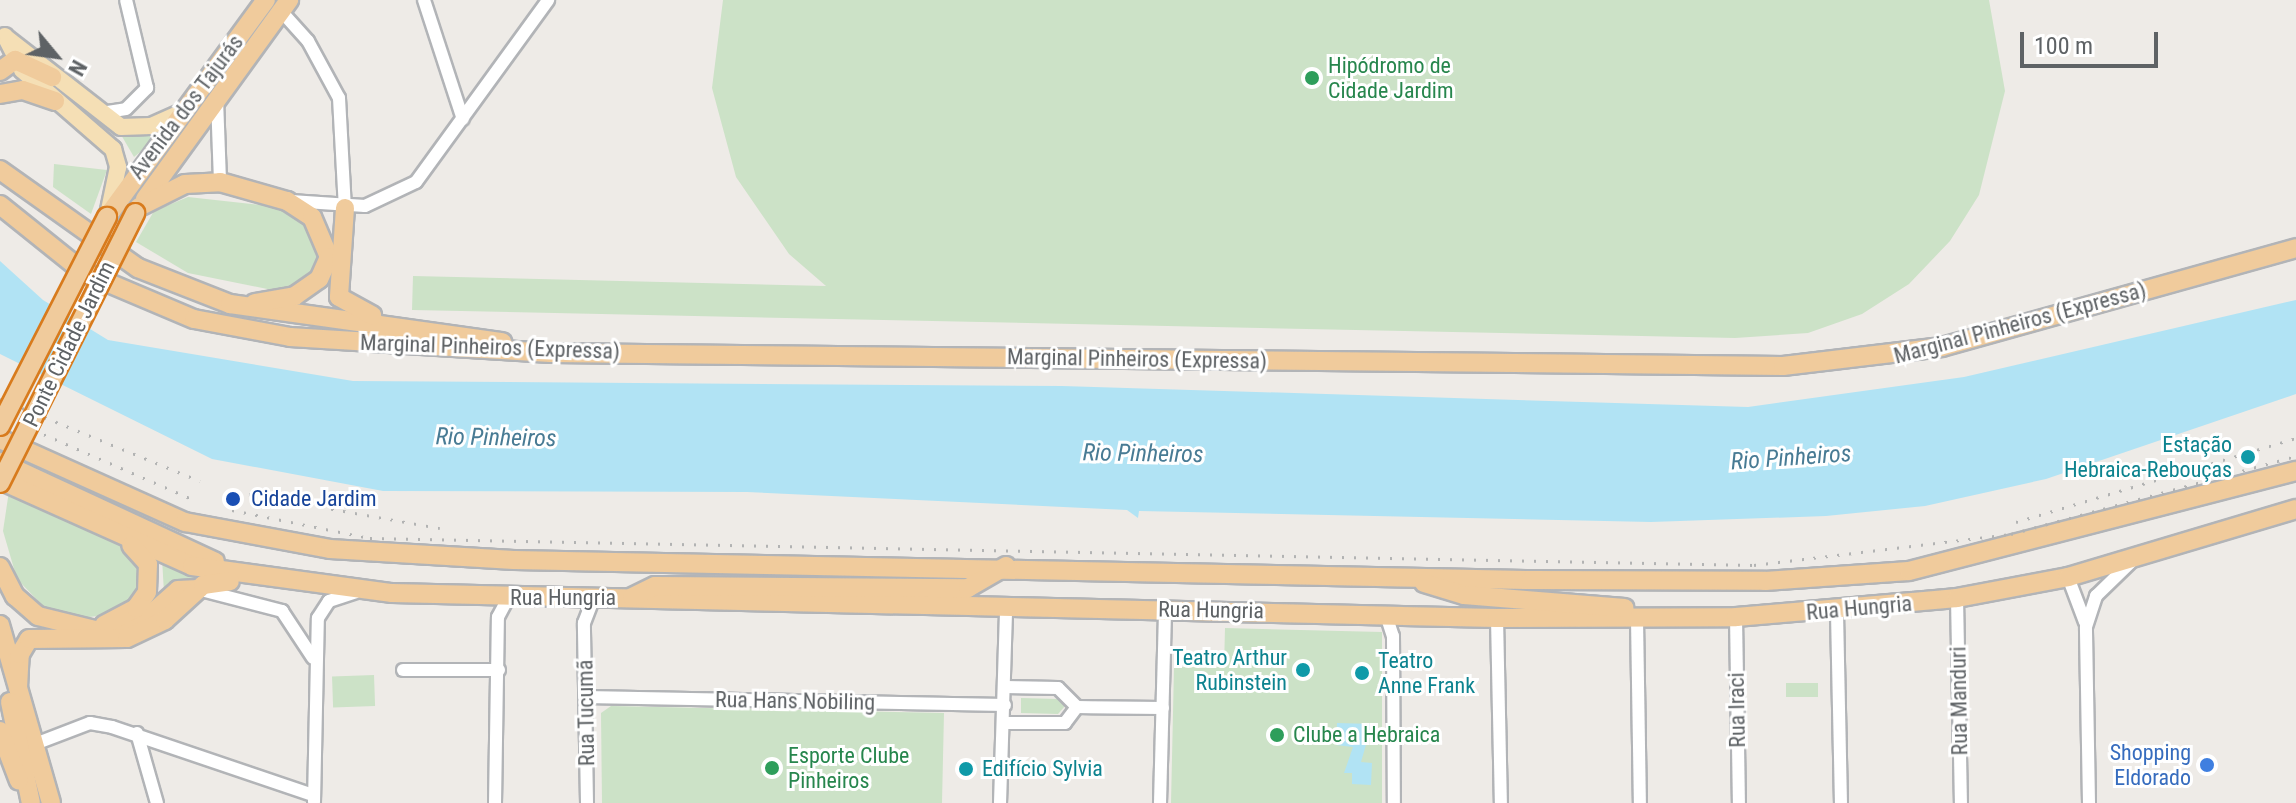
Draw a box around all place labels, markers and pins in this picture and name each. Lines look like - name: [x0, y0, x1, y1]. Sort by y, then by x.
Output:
- place label: Hipódromo de Cidade Jardim: [1328, 52, 1453, 104]
- marker: Hipódromo de Cidade Jardim: [1303, 69, 1321, 87]
- place label: Estação Hebraica-Rebouças: [2064, 431, 2232, 482]
- marker: Estação Hebraica-Rebouças: [2239, 448, 2257, 466]
- place label: Cidade Jardim: [251, 486, 376, 512]
- marker: Cidade Jardim: [222, 488, 244, 510]
- place label: Teatro Arthur Rubinstein: [1172, 644, 1287, 696]
- place label: Teatro Anne Frank: [1378, 647, 1475, 698]
- marker: Teatro Arthur Rubinstein: [1294, 661, 1312, 679]
- marker: Teatro Anne Frank: [1353, 664, 1371, 682]
- place label: Clube a Hebraica: [1293, 722, 1440, 748]
- marker: Clube a Hebraica: [1268, 726, 1286, 744]
- place label: Shopping Eldorado: [2110, 739, 2191, 790]
- place label: Esporte Clube Pinheiros: [788, 742, 909, 794]
- place label: Edifício Sylvia: [982, 756, 1103, 782]
- marker: Shopping Eldorado: [2198, 756, 2216, 774]
- marker: Esporte Clube Pinheiros: [763, 759, 781, 777]
- marker: Edifício Sylvia: [957, 760, 975, 778]

